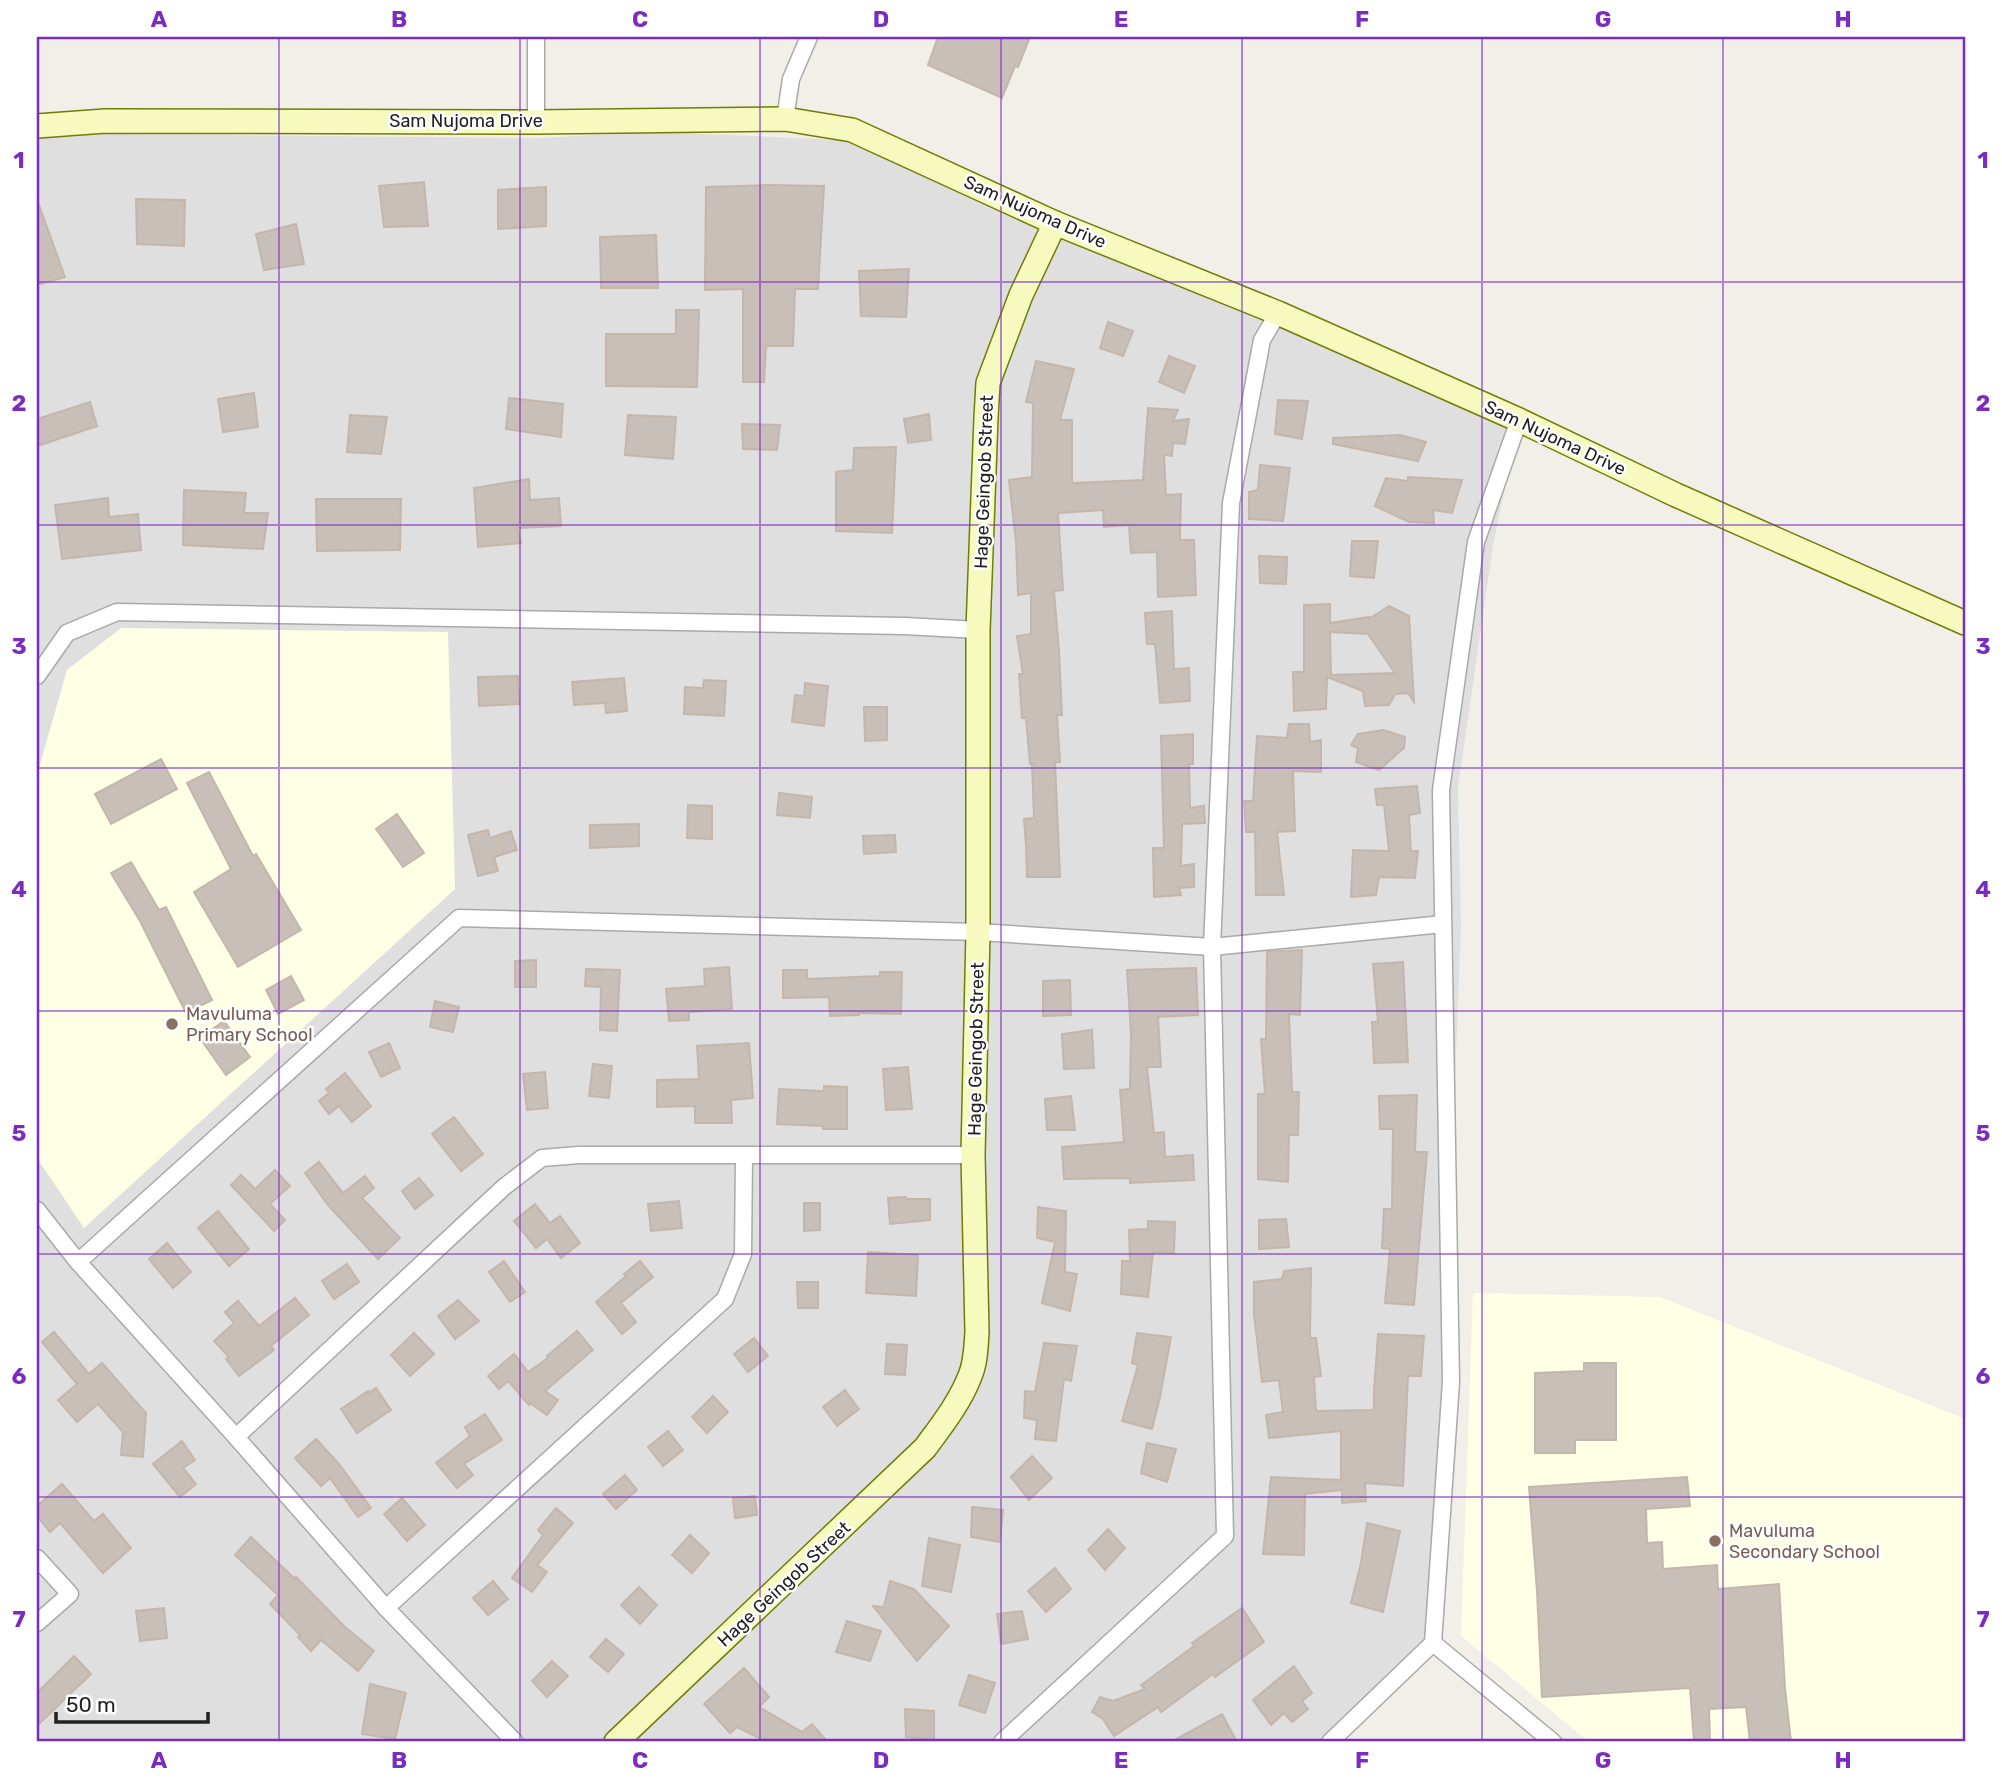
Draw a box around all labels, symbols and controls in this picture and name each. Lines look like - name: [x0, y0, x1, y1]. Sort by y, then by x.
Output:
- text: A: [151, 5, 168, 33]
- text: B: [391, 5, 407, 33]
- text: C: [632, 5, 648, 33]
- text: D: [873, 5, 889, 33]
- text: E: [1114, 5, 1128, 33]
- text: F: [1355, 5, 1369, 33]
- text: G: [1595, 5, 1611, 33]
- text: H: [1834, 5, 1852, 33]
- street label: Sam Nujoma Drive: [389, 110, 543, 132]
- text: 1: [13, 146, 25, 174]
- text: 1: [1977, 146, 1989, 174]
- street label: Sam Nujoma Drive: [960, 171, 1110, 253]
- text: 2: [12, 389, 26, 417]
- text: 2: [1976, 389, 1990, 417]
- street label: Hage Geingob Street: [970, 395, 998, 569]
- street label: Sam Nujoma Drive: [1481, 396, 1629, 480]
- text: 3: [11, 632, 27, 660]
- text: 3: [1975, 632, 1991, 660]
- text: 4: [11, 875, 27, 903]
- text: 4: [1975, 875, 1991, 903]
- street label: Hage Geingob Street: [963, 962, 989, 1136]
- place label: Mavuluma Primary School: [186, 1003, 313, 1046]
- marker: Mavuluma Primary School: [164, 1016, 180, 1032]
- text: 5: [12, 1119, 27, 1147]
- text: 5: [1976, 1119, 1991, 1147]
- text: 6: [12, 1362, 27, 1390]
- text: 6: [1976, 1362, 1991, 1390]
- street label: Hage Geingob Street: [713, 1517, 855, 1651]
- place label: Mavuluma Secondary School: [1729, 1520, 1880, 1563]
- marker: Mavuluma Secondary School: [1707, 1533, 1723, 1549]
- text: 7: [12, 1605, 26, 1633]
- text: 7: [1976, 1605, 1990, 1633]
- scale bar: [56, 1681, 208, 1725]
- text: 50 m: [66, 1692, 116, 1717]
- text: A: [151, 1746, 168, 1774]
- text: B: [391, 1746, 407, 1774]
- text: C: [632, 1746, 648, 1774]
- text: D: [873, 1746, 889, 1774]
- text: E: [1114, 1746, 1128, 1774]
- text: F: [1355, 1746, 1369, 1774]
- text: G: [1595, 1746, 1611, 1774]
- text: H: [1834, 1746, 1852, 1774]

